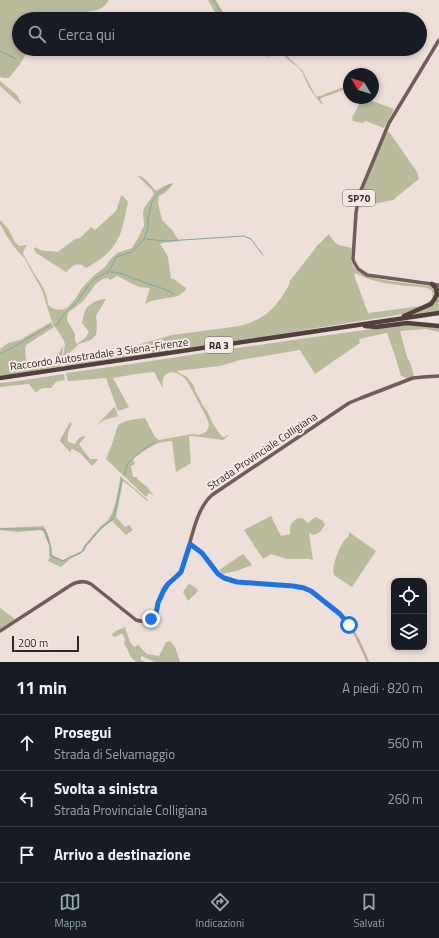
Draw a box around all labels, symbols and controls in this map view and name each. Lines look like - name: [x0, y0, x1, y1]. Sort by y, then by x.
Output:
- search box: [12, 12, 427, 56]
- icon: search: [26, 23, 48, 45]
- text: Cerca qui: [58, 23, 115, 46]
- north arrow: [343, 68, 379, 104]
- road number: SP70: [343, 190, 375, 206]
- street label: Raccordo Autostradale 3 Siena-Firenze: [9, 333, 190, 374]
- road number: RA 3: [205, 337, 233, 353]
- street label: Strada Provinciale Colligiana: [204, 408, 321, 494]
- map controls: [391, 578, 427, 650]
- button: locate: [391, 578, 427, 614]
- route end: [142, 610, 160, 628]
- button: layers: [391, 614, 427, 650]
- route start: [340, 616, 358, 634]
- scale bar: [12, 634, 79, 653]
- text: 200 m: [18, 635, 48, 651]
- text: 11 min: [16, 675, 67, 701]
- text: A piedi · 820 m: [342, 678, 423, 698]
- text: Prosegui: [54, 721, 111, 744]
- icon: ahead: [16, 732, 38, 754]
- text: 560 m: [387, 733, 423, 753]
- text: Strada di Selvamaggio: [54, 744, 175, 764]
- text: Svolta a sinistra: [54, 777, 158, 800]
- icon: left: [16, 788, 38, 810]
- text: 260 m: [387, 789, 423, 809]
- text: Strada Provinciale Colligiana: [54, 800, 207, 820]
- text: Arrivo a destinazione: [54, 843, 191, 866]
- icon: arrive: [16, 844, 38, 866]
- tab: Mappa: [55, 891, 86, 931]
- tab: Indicazioni: [196, 891, 244, 931]
- tab: Salvati: [353, 891, 384, 931]

